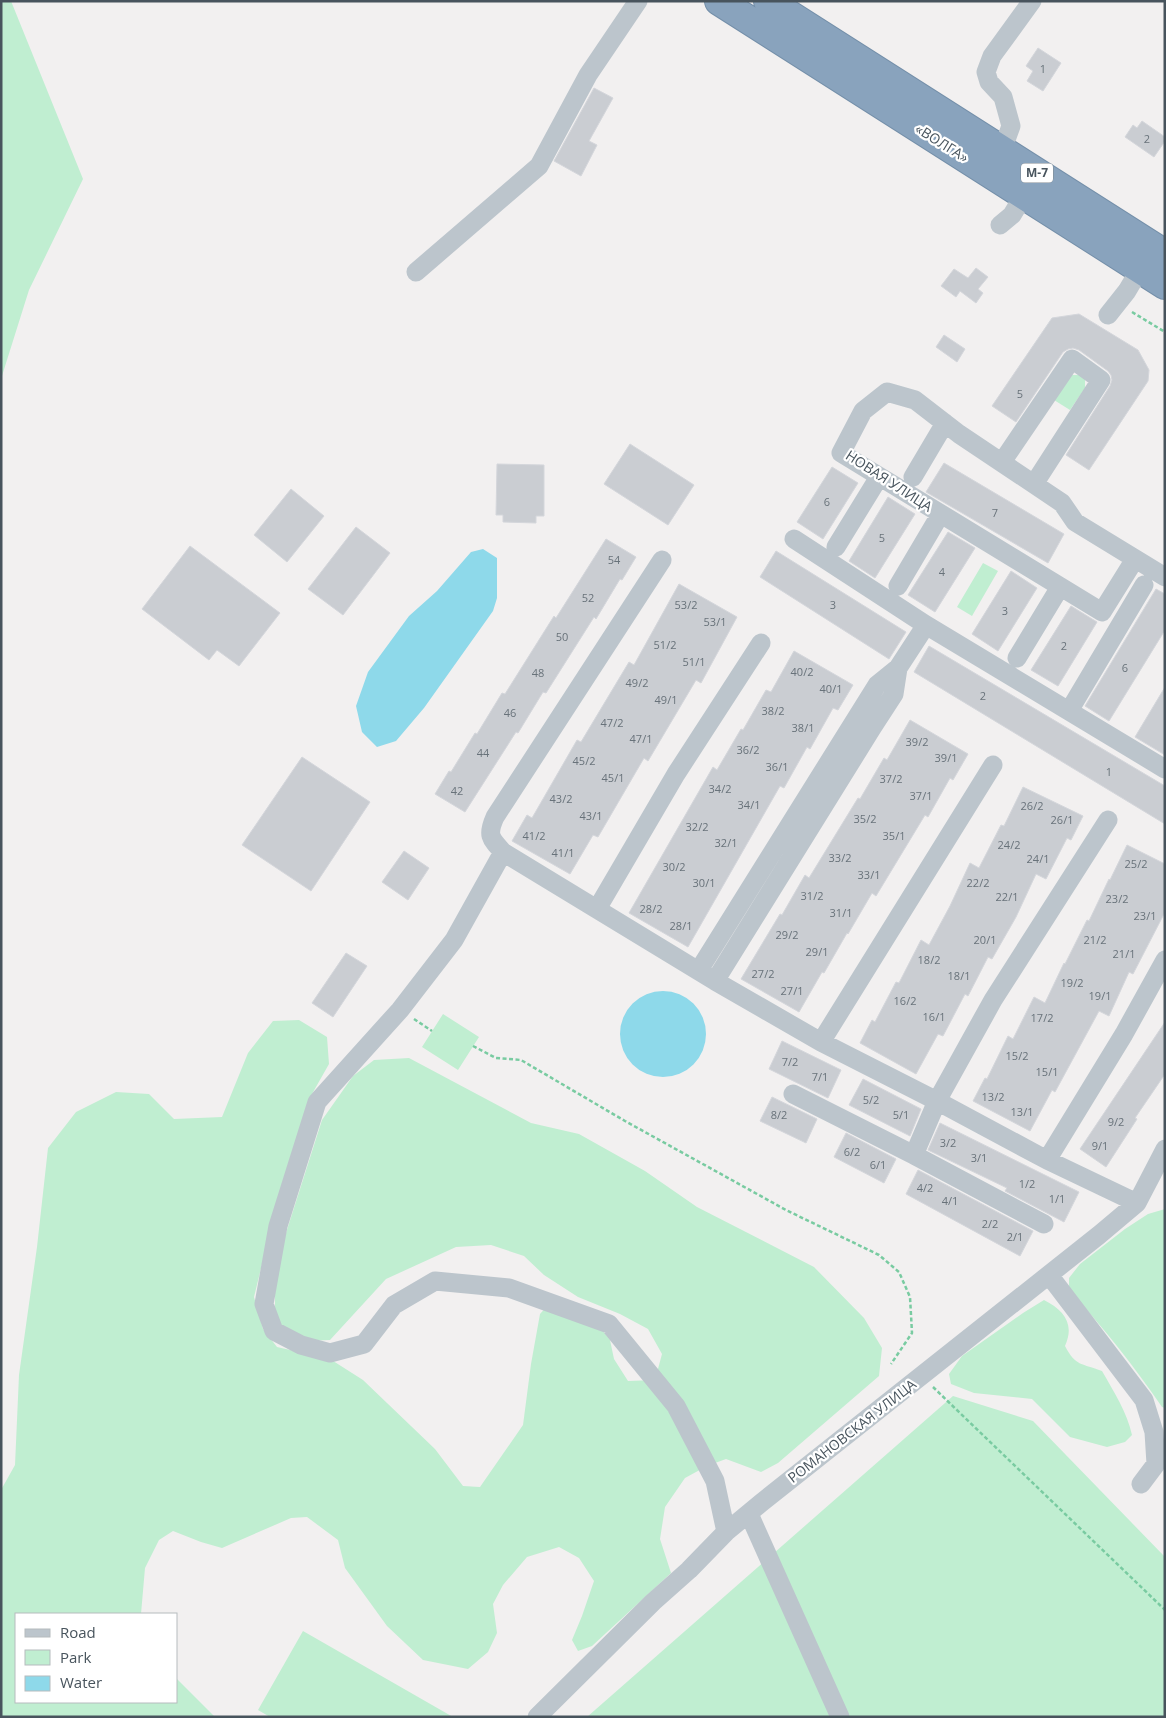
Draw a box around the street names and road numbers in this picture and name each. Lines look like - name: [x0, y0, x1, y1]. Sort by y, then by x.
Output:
- street label: «ВОЛГА»: [912, 119, 973, 167]
- road number: М-7: [1021, 164, 1053, 182]
- street label: НОВАЯ УЛИЦА: [842, 445, 936, 516]
- street label: РОМАНОВСКАЯ УЛИЦА: [784, 1374, 920, 1487]

